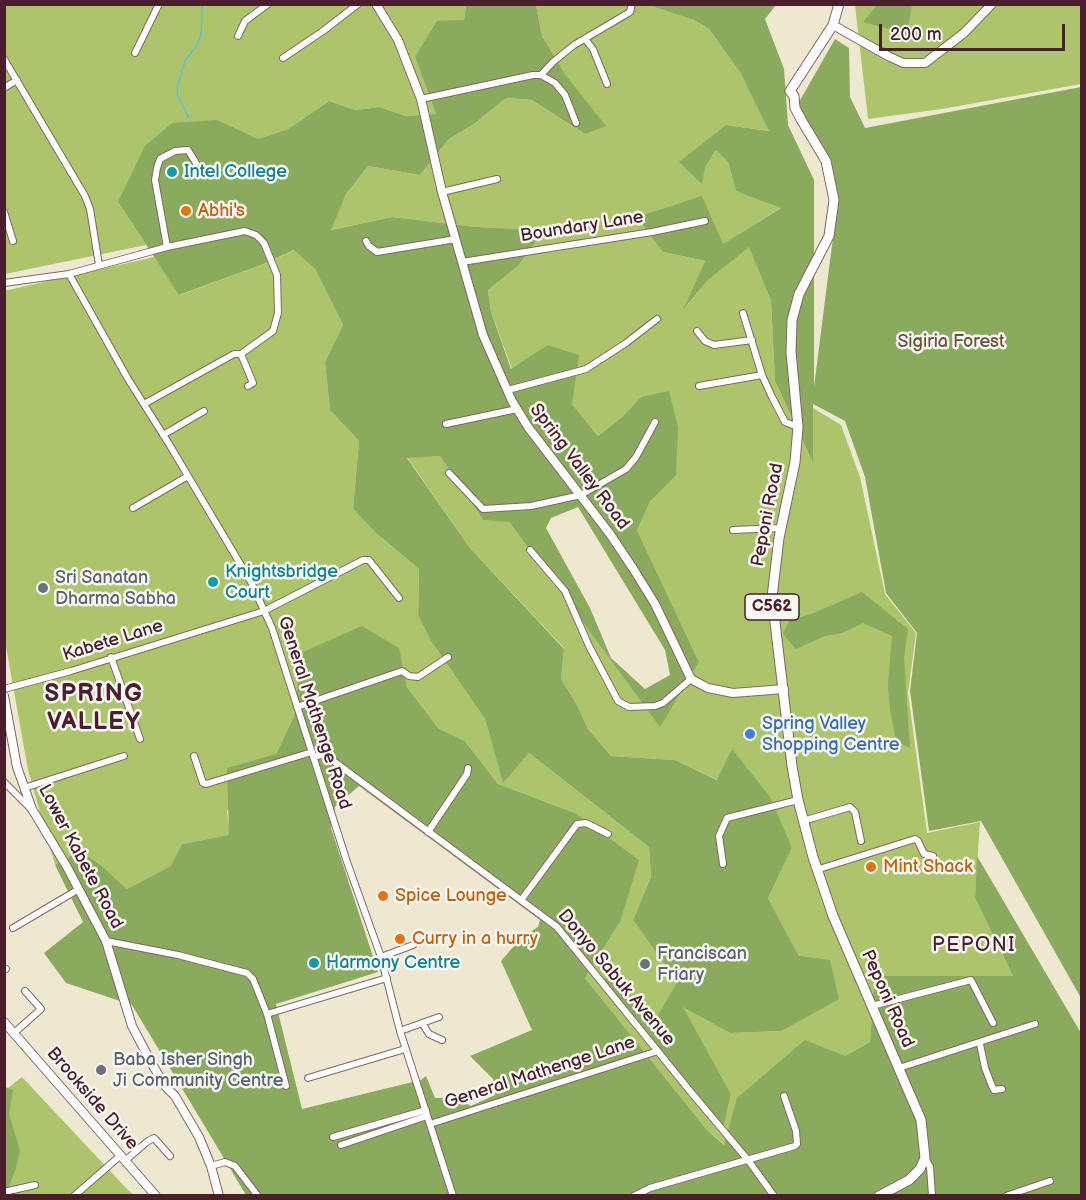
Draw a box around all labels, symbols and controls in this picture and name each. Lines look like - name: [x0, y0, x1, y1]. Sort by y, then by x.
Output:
- scale bar: [882, 12, 1068, 50]
- text: 200 m: [890, 24, 942, 45]
- place label: Intel College: [184, 161, 287, 183]
- marker: Intel College: [165, 165, 179, 179]
- place label: Abhi's: [198, 200, 245, 222]
- marker: Abhi's: [179, 204, 193, 218]
- street label: Boundary Lane: [519, 207, 645, 247]
- park label: Sigiria Forest: [897, 331, 1005, 353]
- street label: Spring Valley Road: [525, 400, 633, 534]
- street label: Peponi Road: [747, 462, 789, 568]
- place label: Knightsbridge Court: [225, 561, 338, 604]
- place label: Sri Sanatan Dharma Sabha: [55, 567, 176, 610]
- marker: Knightsbridge Court: [206, 575, 220, 589]
- marker: Sri Sanatan Dharma Sabha: [36, 581, 50, 595]
- road number: C562: [745, 594, 799, 620]
- street label: General Mathenge Road: [273, 614, 355, 812]
- street label: Kabete Lane: [60, 616, 166, 666]
- district label: SPRING VALLEY: [45, 681, 143, 737]
- place label: Spring Valley Shopping Centre: [762, 713, 900, 756]
- marker: Spring Valley Shopping Centre: [743, 727, 757, 741]
- street label: Lower Kabete Road: [33, 781, 127, 933]
- place label: Mint Shack: [883, 856, 973, 878]
- marker: Mint Shack: [864, 860, 878, 874]
- place label: Spice Lounge: [395, 885, 507, 907]
- marker: Spice Lounge: [376, 889, 390, 903]
- street label: Donyo Sabuk Avenue: [553, 906, 679, 1050]
- place label: Curry in a hurry: [412, 928, 538, 950]
- marker: Curry in a hurry: [393, 932, 407, 946]
- district label: PEPONI: [932, 934, 1016, 958]
- place label: Franciscan Friary: [657, 943, 747, 986]
- street label: Peponi Road: [856, 947, 918, 1051]
- place label: Harmony Centre: [326, 952, 460, 974]
- marker: Harmony Centre: [307, 956, 321, 970]
- marker: Franciscan Friary: [638, 957, 652, 971]
- street label: General Mathenge Lane: [442, 1032, 638, 1114]
- street label: Brookside Drive: [42, 1043, 142, 1155]
- place label: Baba Isher Singh Ji Community Centre: [113, 1049, 283, 1092]
- marker: Baba Isher Singh Ji Community Centre: [94, 1063, 108, 1077]

